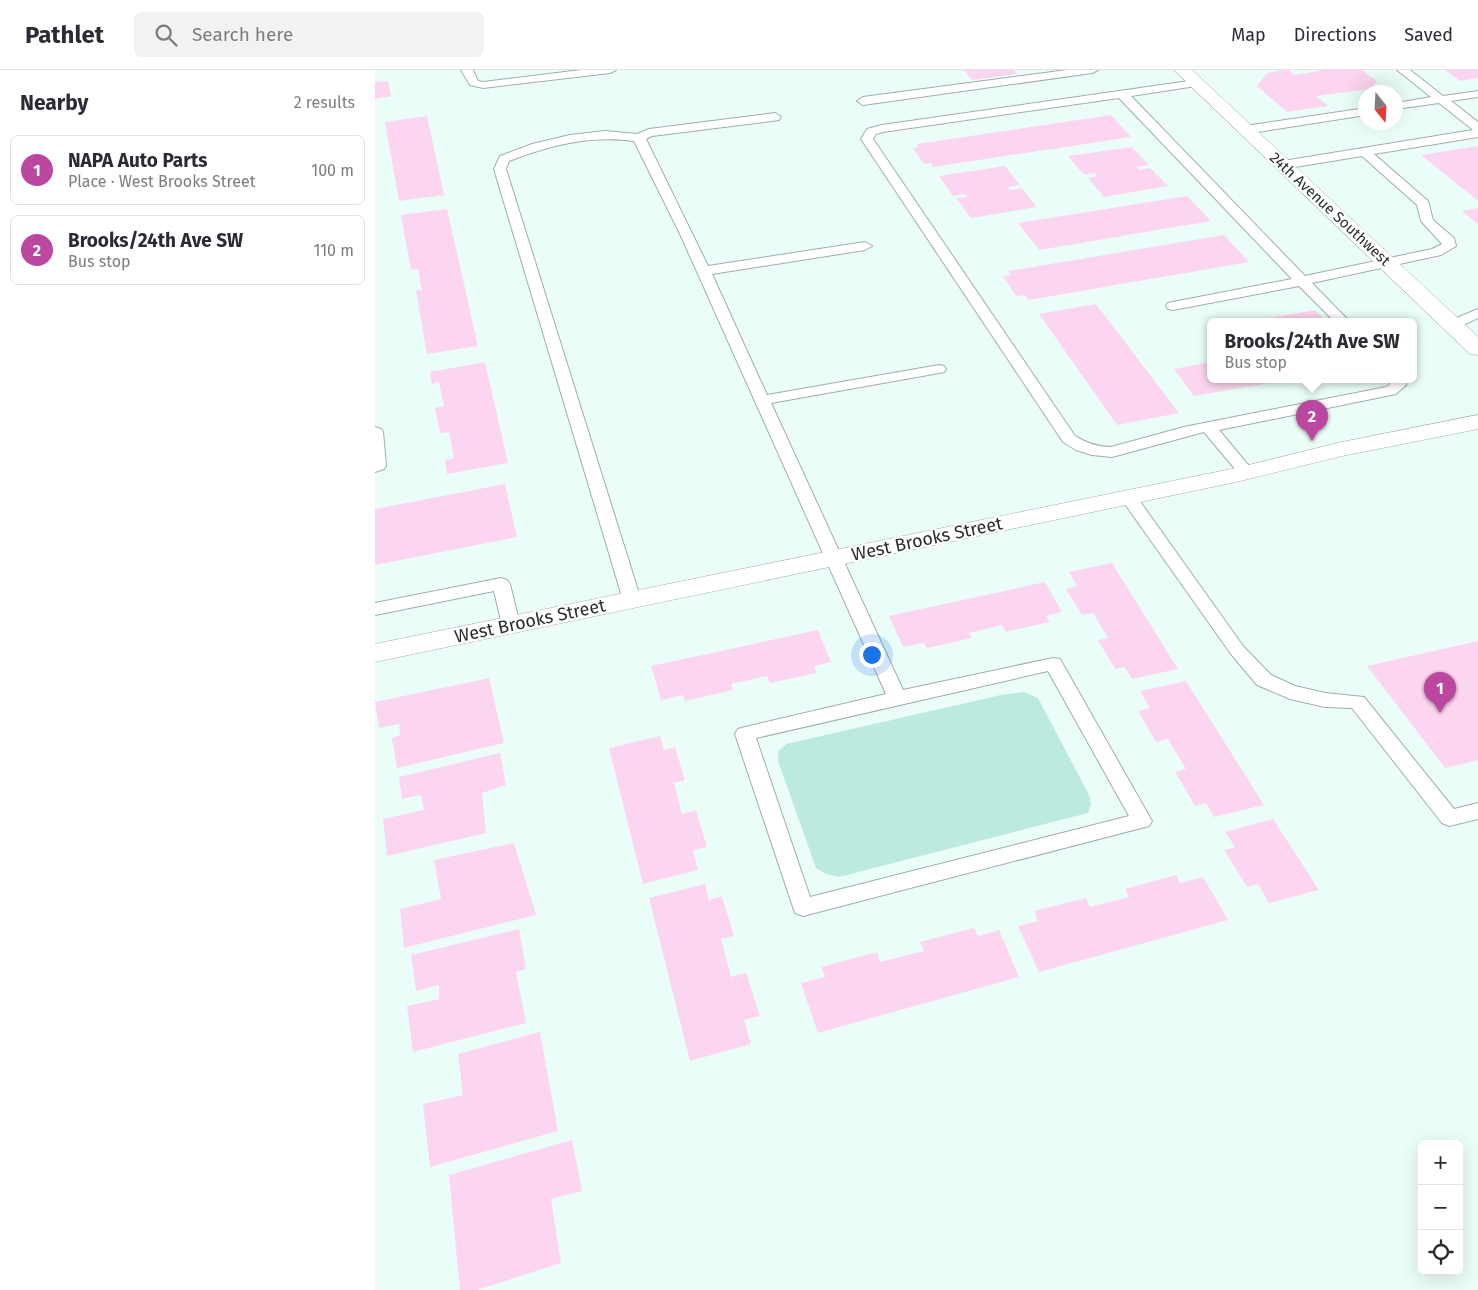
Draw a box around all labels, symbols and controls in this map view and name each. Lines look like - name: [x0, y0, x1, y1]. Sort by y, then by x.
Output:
- search box: [134, 12, 484, 57]
- text: Pathlet: [25, 21, 104, 49]
- icon: search: [152, 21, 180, 49]
- text: Search here: [192, 23, 293, 46]
- text: Map: [1231, 24, 1266, 46]
- text: Directions: [1294, 24, 1376, 46]
- text: Saved: [1404, 24, 1453, 46]
- north arrow: [1358, 85, 1403, 130]
- text: Nearby: [20, 90, 88, 116]
- text: 2 results: [294, 93, 355, 112]
- street label: 24th Avenue Southwest: [1266, 148, 1394, 270]
- text: NAPA Auto Parts: [68, 149, 207, 172]
- text: 1: [33, 161, 41, 180]
- text: 100 m: [311, 161, 354, 180]
- text: Place · West Brooks Street: [68, 172, 255, 191]
- text: Brooks/24th Ave SW: [68, 229, 243, 252]
- text: 2: [33, 241, 41, 260]
- text: 110 m: [313, 241, 354, 260]
- text: Bus stop: [68, 252, 131, 271]
- popup: [1207, 318, 1417, 383]
- text: Brooks/24th Ave SW: [1224, 330, 1400, 353]
- text: Bus stop: [1224, 353, 1287, 372]
- pin: 2: [1296, 400, 1328, 441]
- street label: West Brooks Street: [850, 512, 1005, 566]
- street label: West Brooks Street: [453, 594, 608, 648]
- your location: [859, 642, 885, 668]
- pin: 1: [1424, 672, 1456, 713]
- map controls: [1418, 1140, 1463, 1275]
- button: +: [1418, 1140, 1463, 1185]
- button: −: [1418, 1185, 1463, 1230]
- button: locate: [1418, 1230, 1463, 1275]

